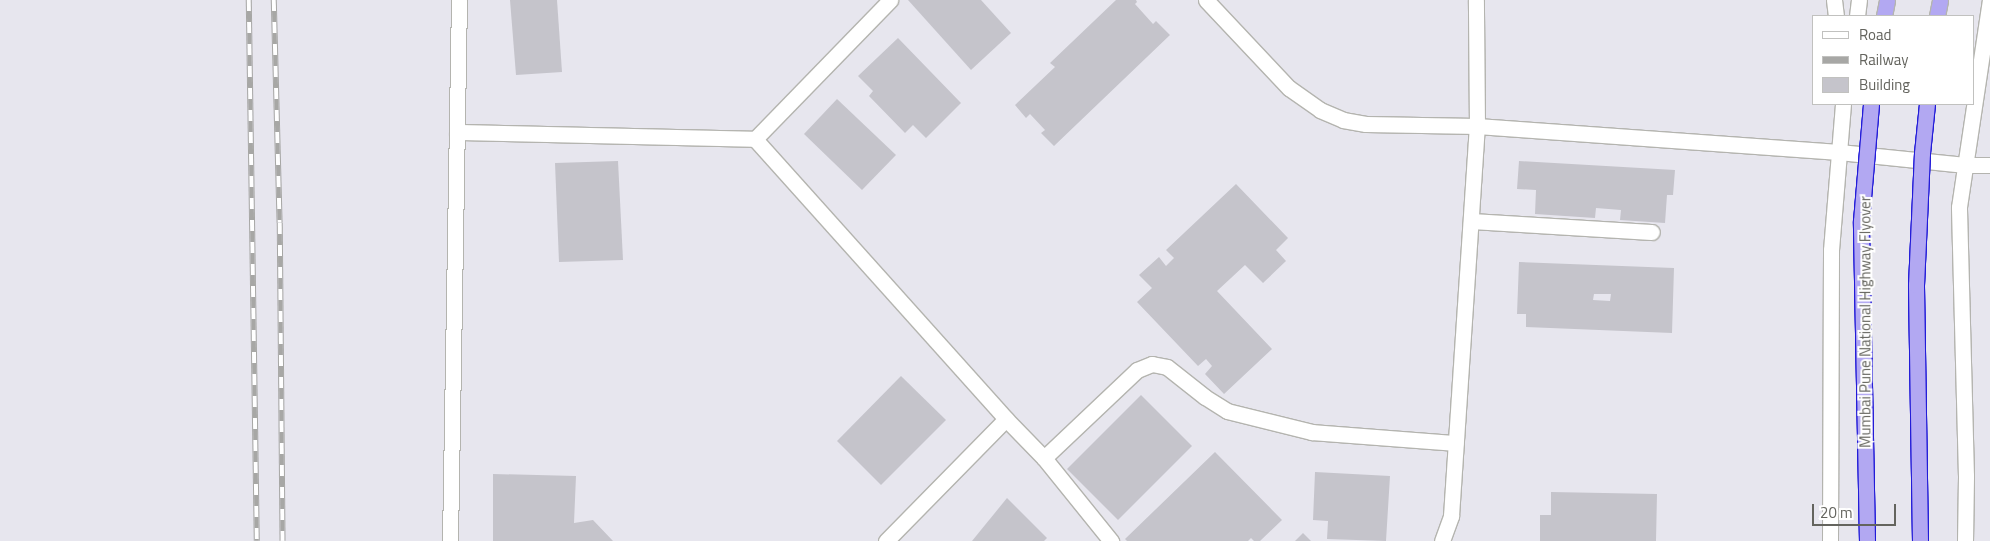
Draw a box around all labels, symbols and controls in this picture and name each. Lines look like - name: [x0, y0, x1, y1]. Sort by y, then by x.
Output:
- legend: [1812, 15, 1975, 105]
- text: Road: [1859, 23, 1891, 46]
- text: Railway: [1859, 48, 1909, 71]
- text: Building: [1859, 73, 1910, 96]
- street label: Mumbai Pune National Highway Flyover: [1856, 196, 1874, 448]
- scale bar: [1815, 494, 1899, 526]
- text: 20 m: [1820, 501, 1853, 524]

